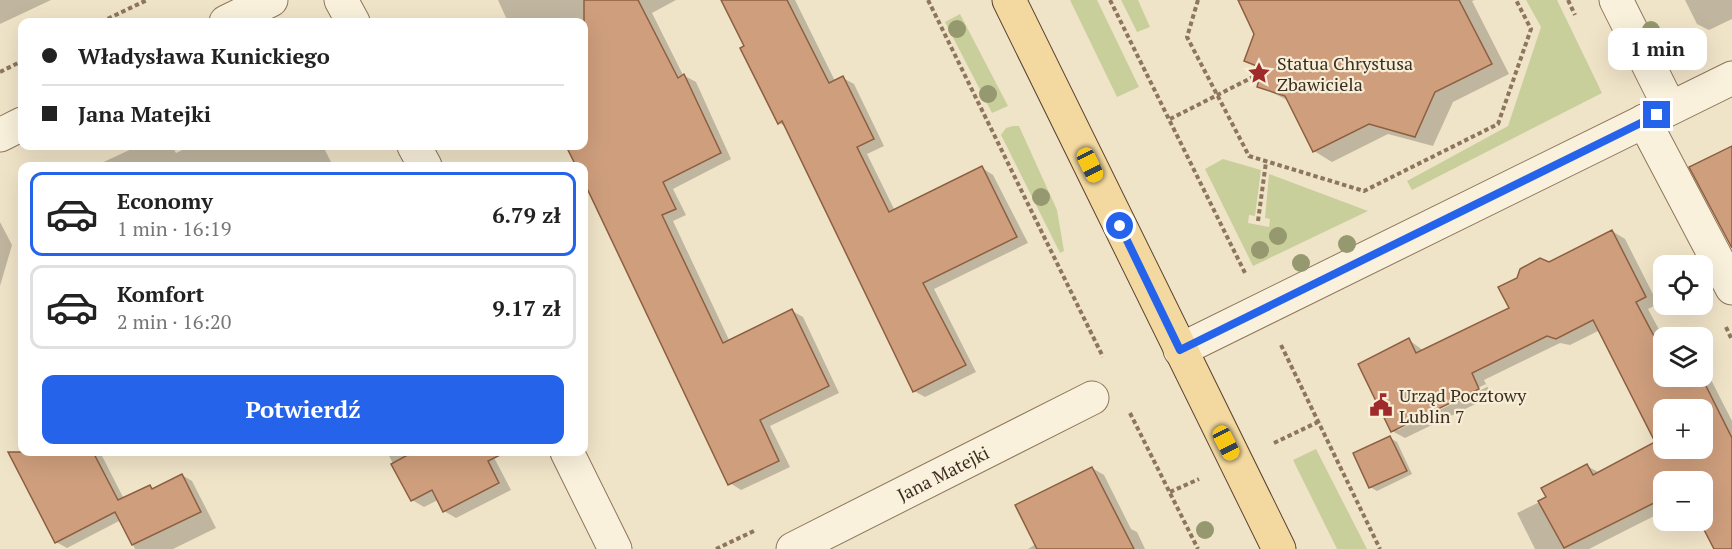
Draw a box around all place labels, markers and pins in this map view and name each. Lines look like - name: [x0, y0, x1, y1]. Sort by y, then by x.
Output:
- place label: Statua Chrystusa Zbawiciela: [1277, 51, 1413, 96]
- place icon: Statua Chrystusa Zbawiciela: [1246, 60, 1272, 86]
- place label: Urząd Pocztowy Lublin 7: [1399, 383, 1527, 428]
- public building icon: Urząd Pocztowy Lublin 7: [1368, 392, 1394, 418]

